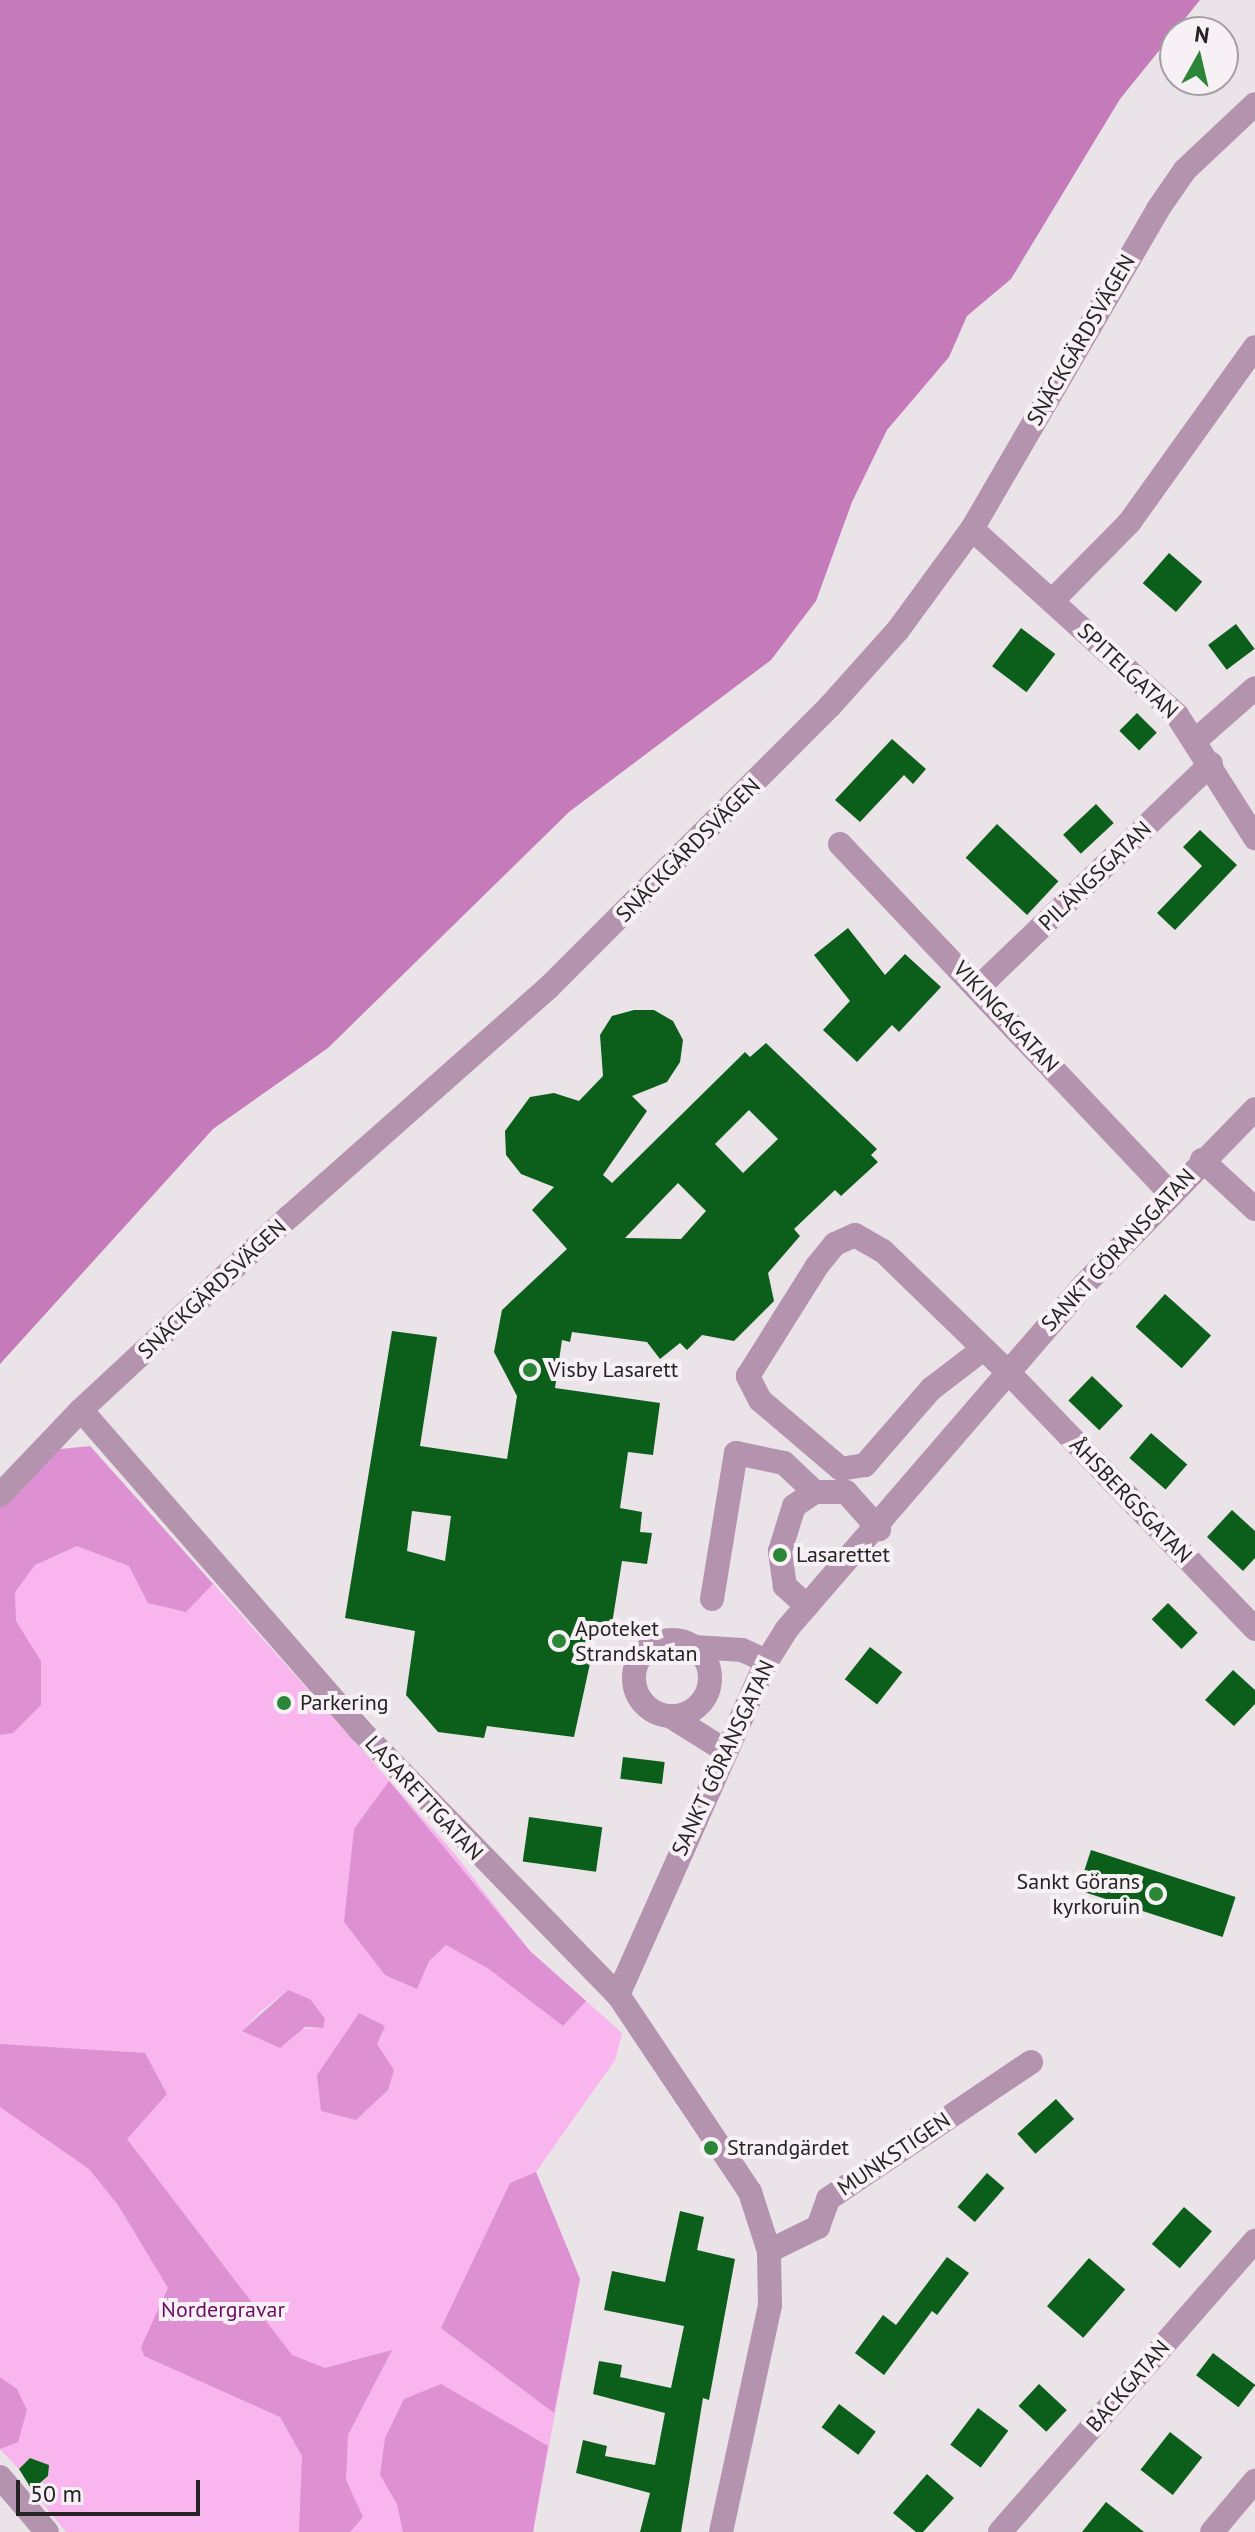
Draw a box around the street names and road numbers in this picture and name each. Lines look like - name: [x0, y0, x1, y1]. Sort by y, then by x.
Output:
- street label: SNÄCKGÄRDSVÄGEN: [1021, 250, 1141, 430]
- street label: SPITELGATAN: [1072, 618, 1184, 724]
- street label: SNÄCKGÄRDSVÄGEN: [610, 772, 766, 928]
- street label: PILÄNGSGATAN: [1033, 816, 1157, 936]
- street label: VIKINGAGATAN: [948, 956, 1064, 1078]
- street label: SANKT GÖRANSGATAN: [1035, 1163, 1201, 1337]
- street label: SNÄCKGÄRDSVÄGEN: [132, 1214, 292, 1364]
- street label: ÅHSBERGSGATAN: [1064, 1432, 1198, 1568]
- street label: SANKT GÖRANSGATAN: [666, 1656, 780, 1860]
- street label: LASARETTGATAN: [359, 1730, 489, 1866]
- street label: MUNKSTIGEN: [833, 2107, 955, 2201]
- street label: BACKGATAN: [1081, 2335, 1175, 2437]

